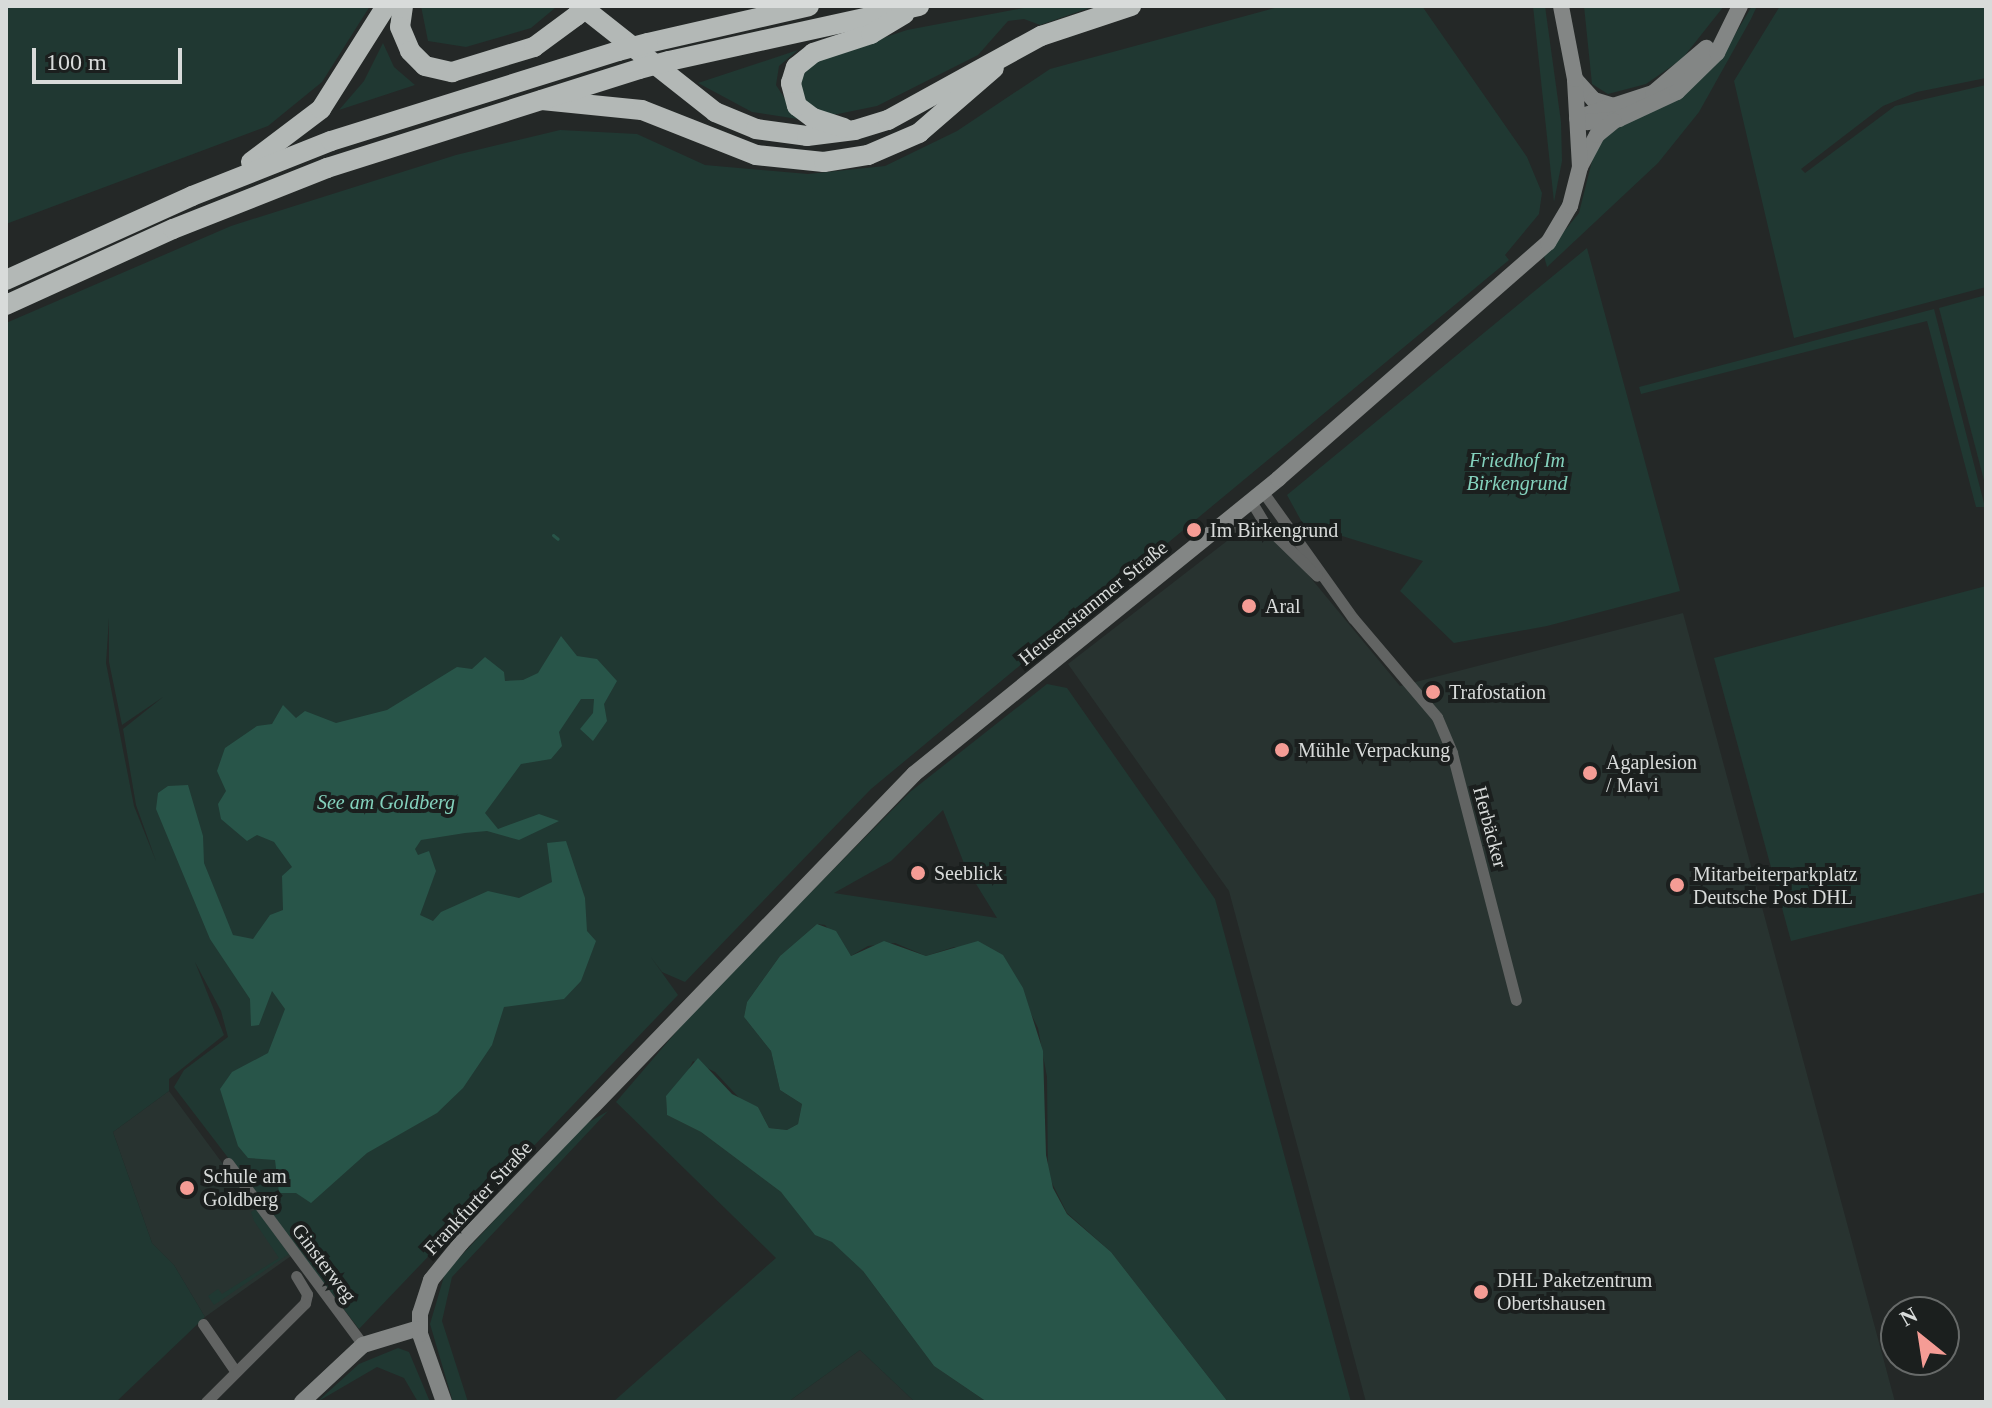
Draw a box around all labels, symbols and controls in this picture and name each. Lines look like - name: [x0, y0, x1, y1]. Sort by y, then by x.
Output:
- scale bar: [36, 32, 186, 82]
- text: 100 m: [46, 49, 107, 75]
- park label: Friedhof Im Birkengrund: [1466, 449, 1568, 496]
- place label: Im Birkengrund: [1210, 518, 1338, 542]
- marker: Im Birkengrund: [1185, 521, 1203, 539]
- street label: Heusenstammer Straße: [1014, 535, 1172, 671]
- place label: Aral: [1265, 594, 1301, 618]
- marker: Aral: [1240, 597, 1258, 615]
- place label: Trafostation: [1449, 680, 1546, 704]
- marker: Trafostation: [1424, 683, 1442, 701]
- place label: Mühle Verpackung: [1298, 738, 1451, 762]
- marker: Mühle Verpackung: [1273, 741, 1291, 759]
- place label: Agaplesion / Mavi: [1606, 750, 1697, 797]
- marker: Agaplesion / Mavi: [1581, 764, 1599, 782]
- street label: Herbäcker: [1468, 784, 1512, 870]
- park label: See am Goldberg: [317, 790, 455, 814]
- place label: Seeblick: [934, 861, 1003, 885]
- place label: Mitarbeiterparkplatz Deutsche Post DHL: [1693, 862, 1857, 909]
- marker: Seeblick: [909, 864, 927, 882]
- marker: Mitarbeiterparkplatz Deutsche Post DHL: [1668, 876, 1686, 894]
- street label: Frankfurter Straße: [419, 1136, 537, 1260]
- place label: Schule am Goldberg: [203, 1164, 287, 1211]
- marker: Schule am Goldberg: [178, 1179, 196, 1197]
- street label: Ginsterweg: [287, 1219, 361, 1307]
- place label: DHL Paketzentrum Obertshausen: [1497, 1268, 1653, 1315]
- marker: DHL Paketzentrum Obertshausen: [1472, 1283, 1490, 1301]
- north arrow: [1880, 1296, 1960, 1376]
- text: N: [1896, 1302, 1922, 1331]

